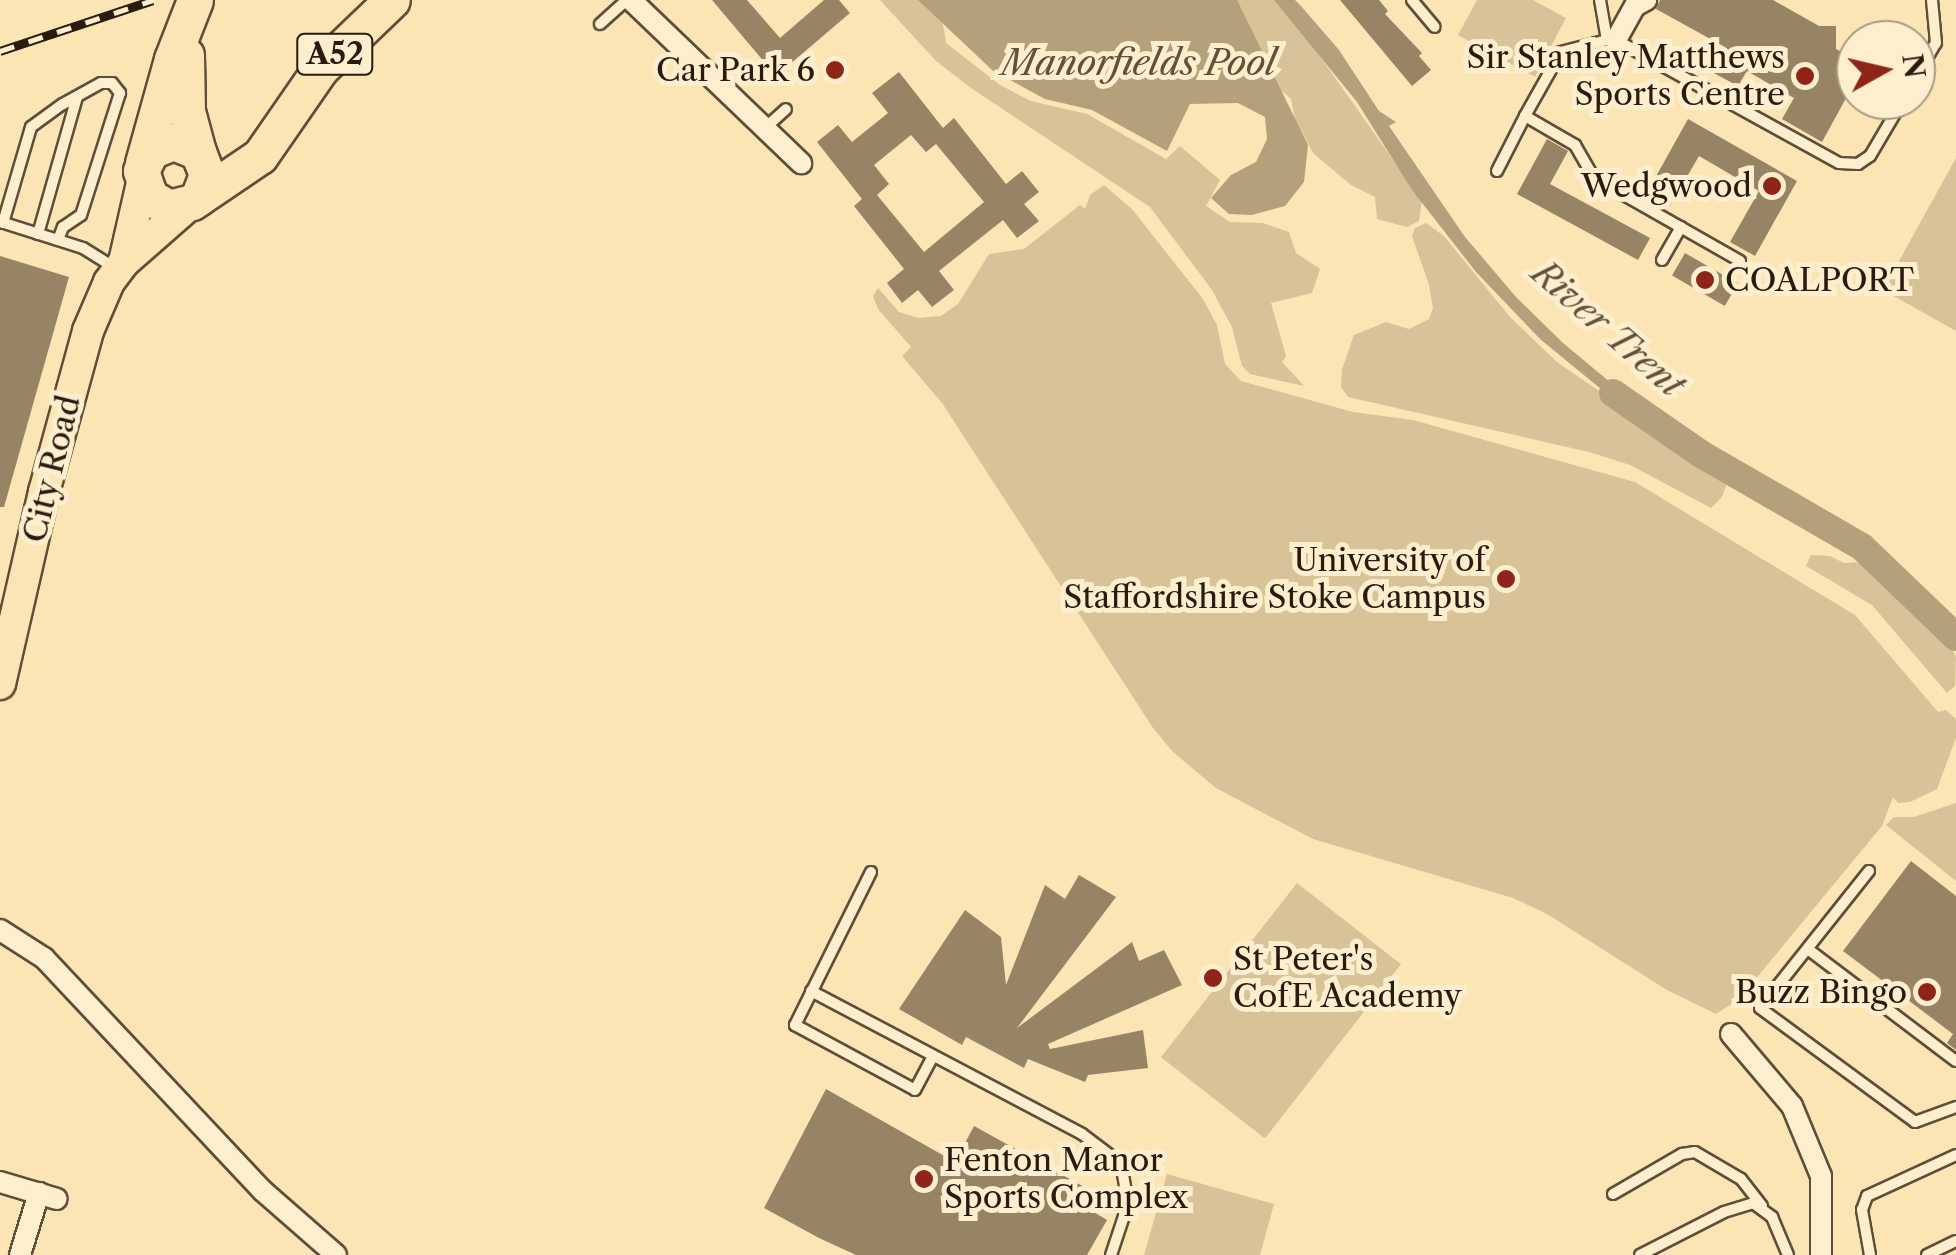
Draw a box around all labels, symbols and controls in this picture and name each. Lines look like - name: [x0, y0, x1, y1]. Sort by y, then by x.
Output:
- north arrow: [1836, 20, 1936, 120]
- road number: A52: [295, 29, 375, 79]
- place label: Sir Stanley Matthews Sports Centre: [1465, 39, 1785, 114]
- water label: Manorfields Pool: [1001, 42, 1277, 84]
- place label: Car Park 6: [655, 51, 815, 89]
- text: N: [1895, 52, 1932, 81]
- marker: Car Park 6: [824, 59, 846, 81]
- marker: Sir Stanley Matthews Sports Centre: [1794, 65, 1816, 87]
- place label: Wedgwood: [1581, 167, 1752, 205]
- marker: Wedgwood: [1761, 175, 1783, 197]
- water label: River Trent: [1524, 252, 1692, 406]
- place label: COALPORT: [1725, 261, 1914, 299]
- marker: COALPORT: [1694, 269, 1716, 291]
- street label: City Road: [15, 391, 89, 547]
- place label: University of Staffordshire Stoke Campus: [1063, 542, 1486, 617]
- marker: University of Staffordshire Stoke Campus: [1495, 568, 1517, 590]
- place label: St Peter's CofE Academy: [1233, 941, 1463, 1016]
- marker: St Peter's CofE Academy: [1202, 967, 1224, 989]
- place label: Buzz Bingo: [1735, 973, 1907, 1011]
- marker: Buzz Bingo: [1916, 981, 1938, 1003]
- place label: Fenton Manor Sports Complex: [944, 1142, 1188, 1217]
- marker: Fenton Manor Sports Complex: [913, 1168, 935, 1190]

